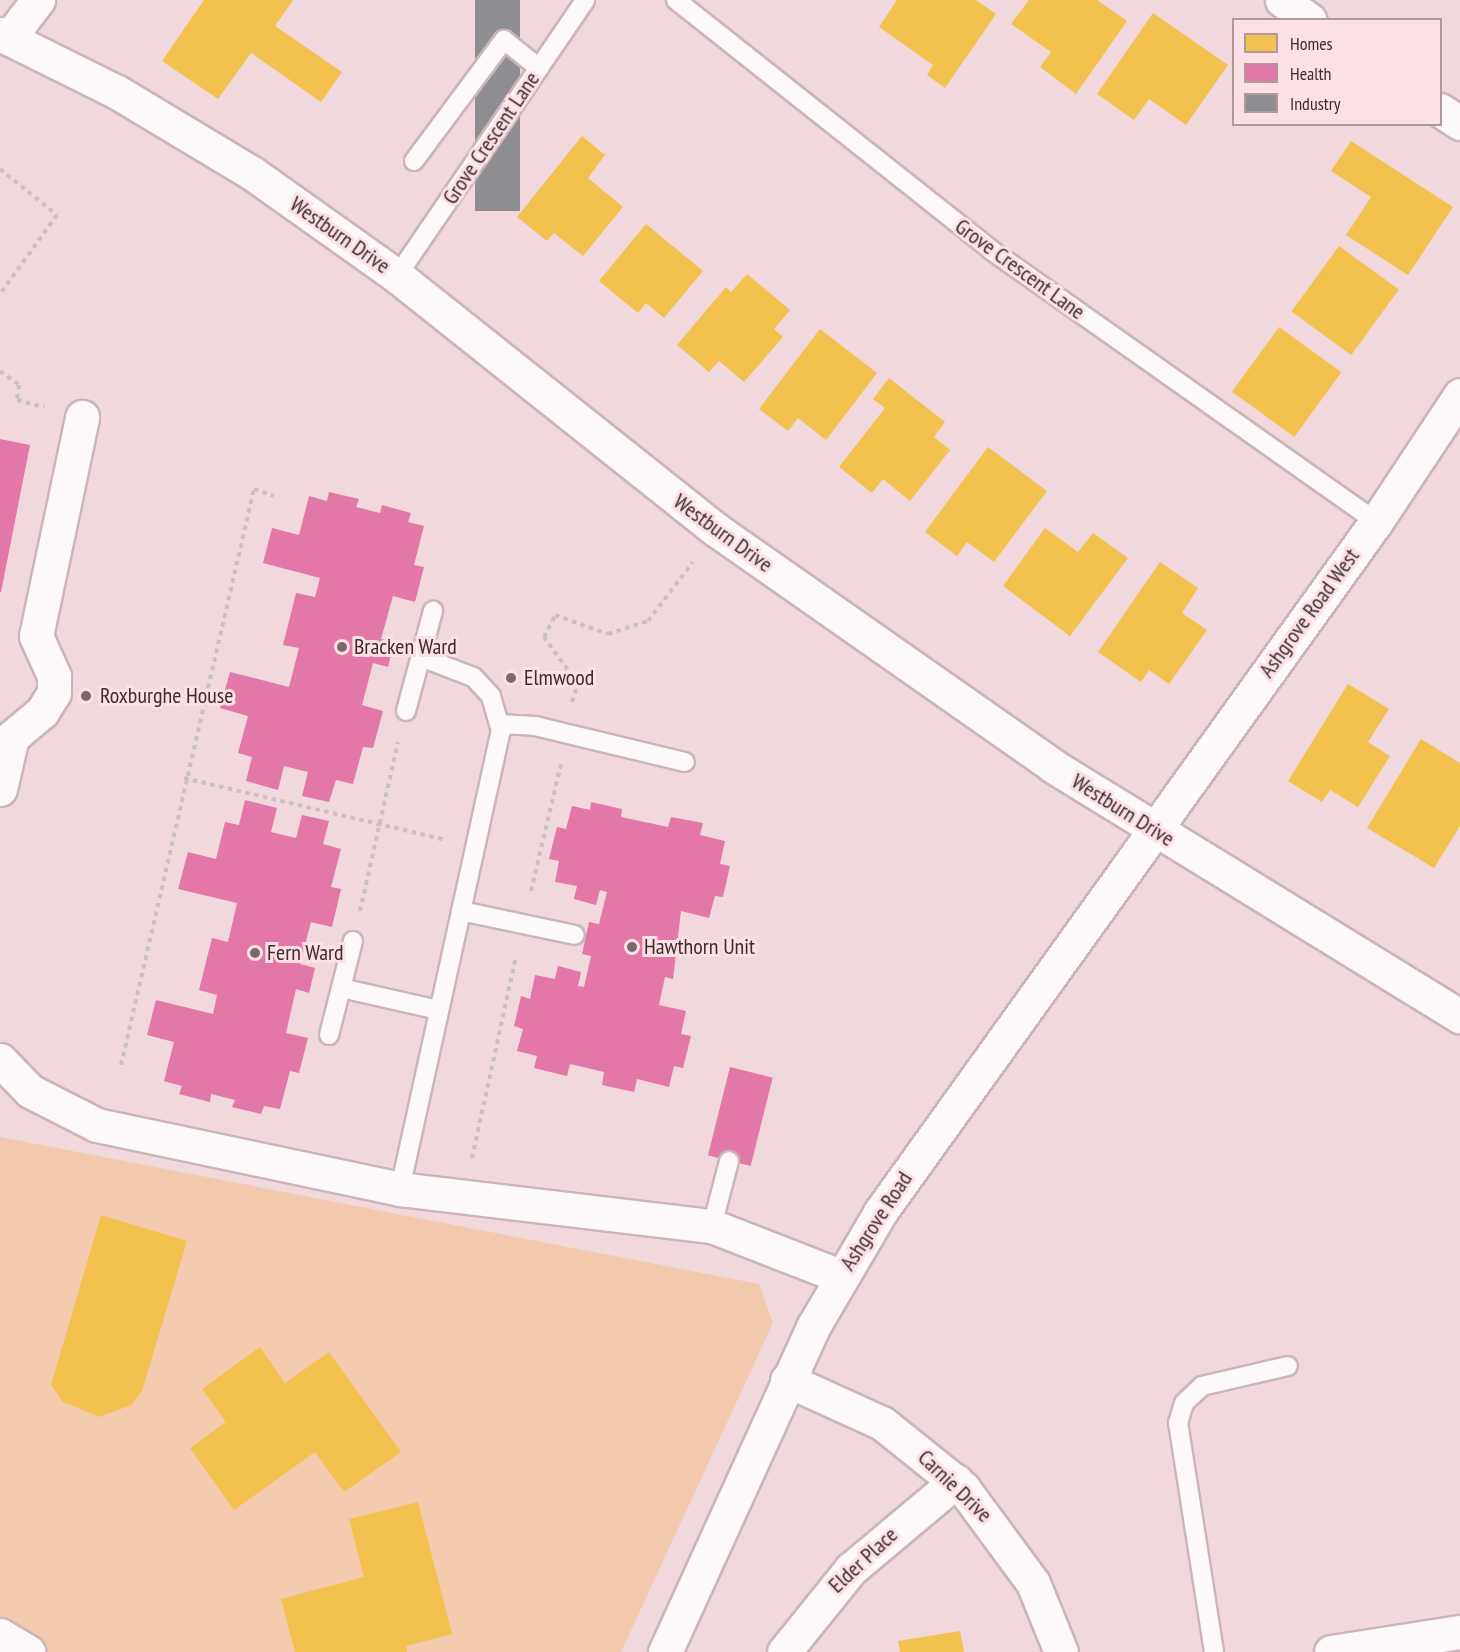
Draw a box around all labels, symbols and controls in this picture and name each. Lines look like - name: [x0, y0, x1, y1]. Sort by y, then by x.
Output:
- legend: [1232, 18, 1442, 126]
- text: Homes: [1290, 32, 1333, 55]
- text: Health: [1290, 62, 1331, 85]
- street label: Grove Crescent Lane: [437, 67, 545, 209]
- text: Industry: [1290, 92, 1340, 115]
- street label: Westburn Drive: [285, 191, 395, 279]
- street label: Grove Crescent Lane: [950, 213, 1090, 325]
- street label: Westburn Drive: [668, 488, 778, 578]
- street label: Ashgrove Road West: [1253, 543, 1365, 683]
- place label: Bracken Ward: [354, 634, 457, 660]
- marker: Bracken Ward: [335, 640, 349, 654]
- place label: Elmwood: [524, 665, 594, 691]
- marker: Elmwood: [502, 669, 520, 687]
- place label: Roxburghe House: [100, 683, 233, 709]
- marker: Roxburghe House: [77, 687, 95, 705]
- street label: Westburn Drive: [1067, 768, 1179, 852]
- place label: Hawthorn Unit: [644, 934, 755, 960]
- place label: Fern Ward: [267, 940, 344, 966]
- marker: Hawthorn Unit: [625, 940, 639, 954]
- marker: Fern Ward: [248, 946, 262, 960]
- street label: Ashgrove Road: [834, 1167, 918, 1275]
- street label: Carnie Drive: [912, 1444, 998, 1528]
- street label: Elder Place: [823, 1522, 903, 1598]

